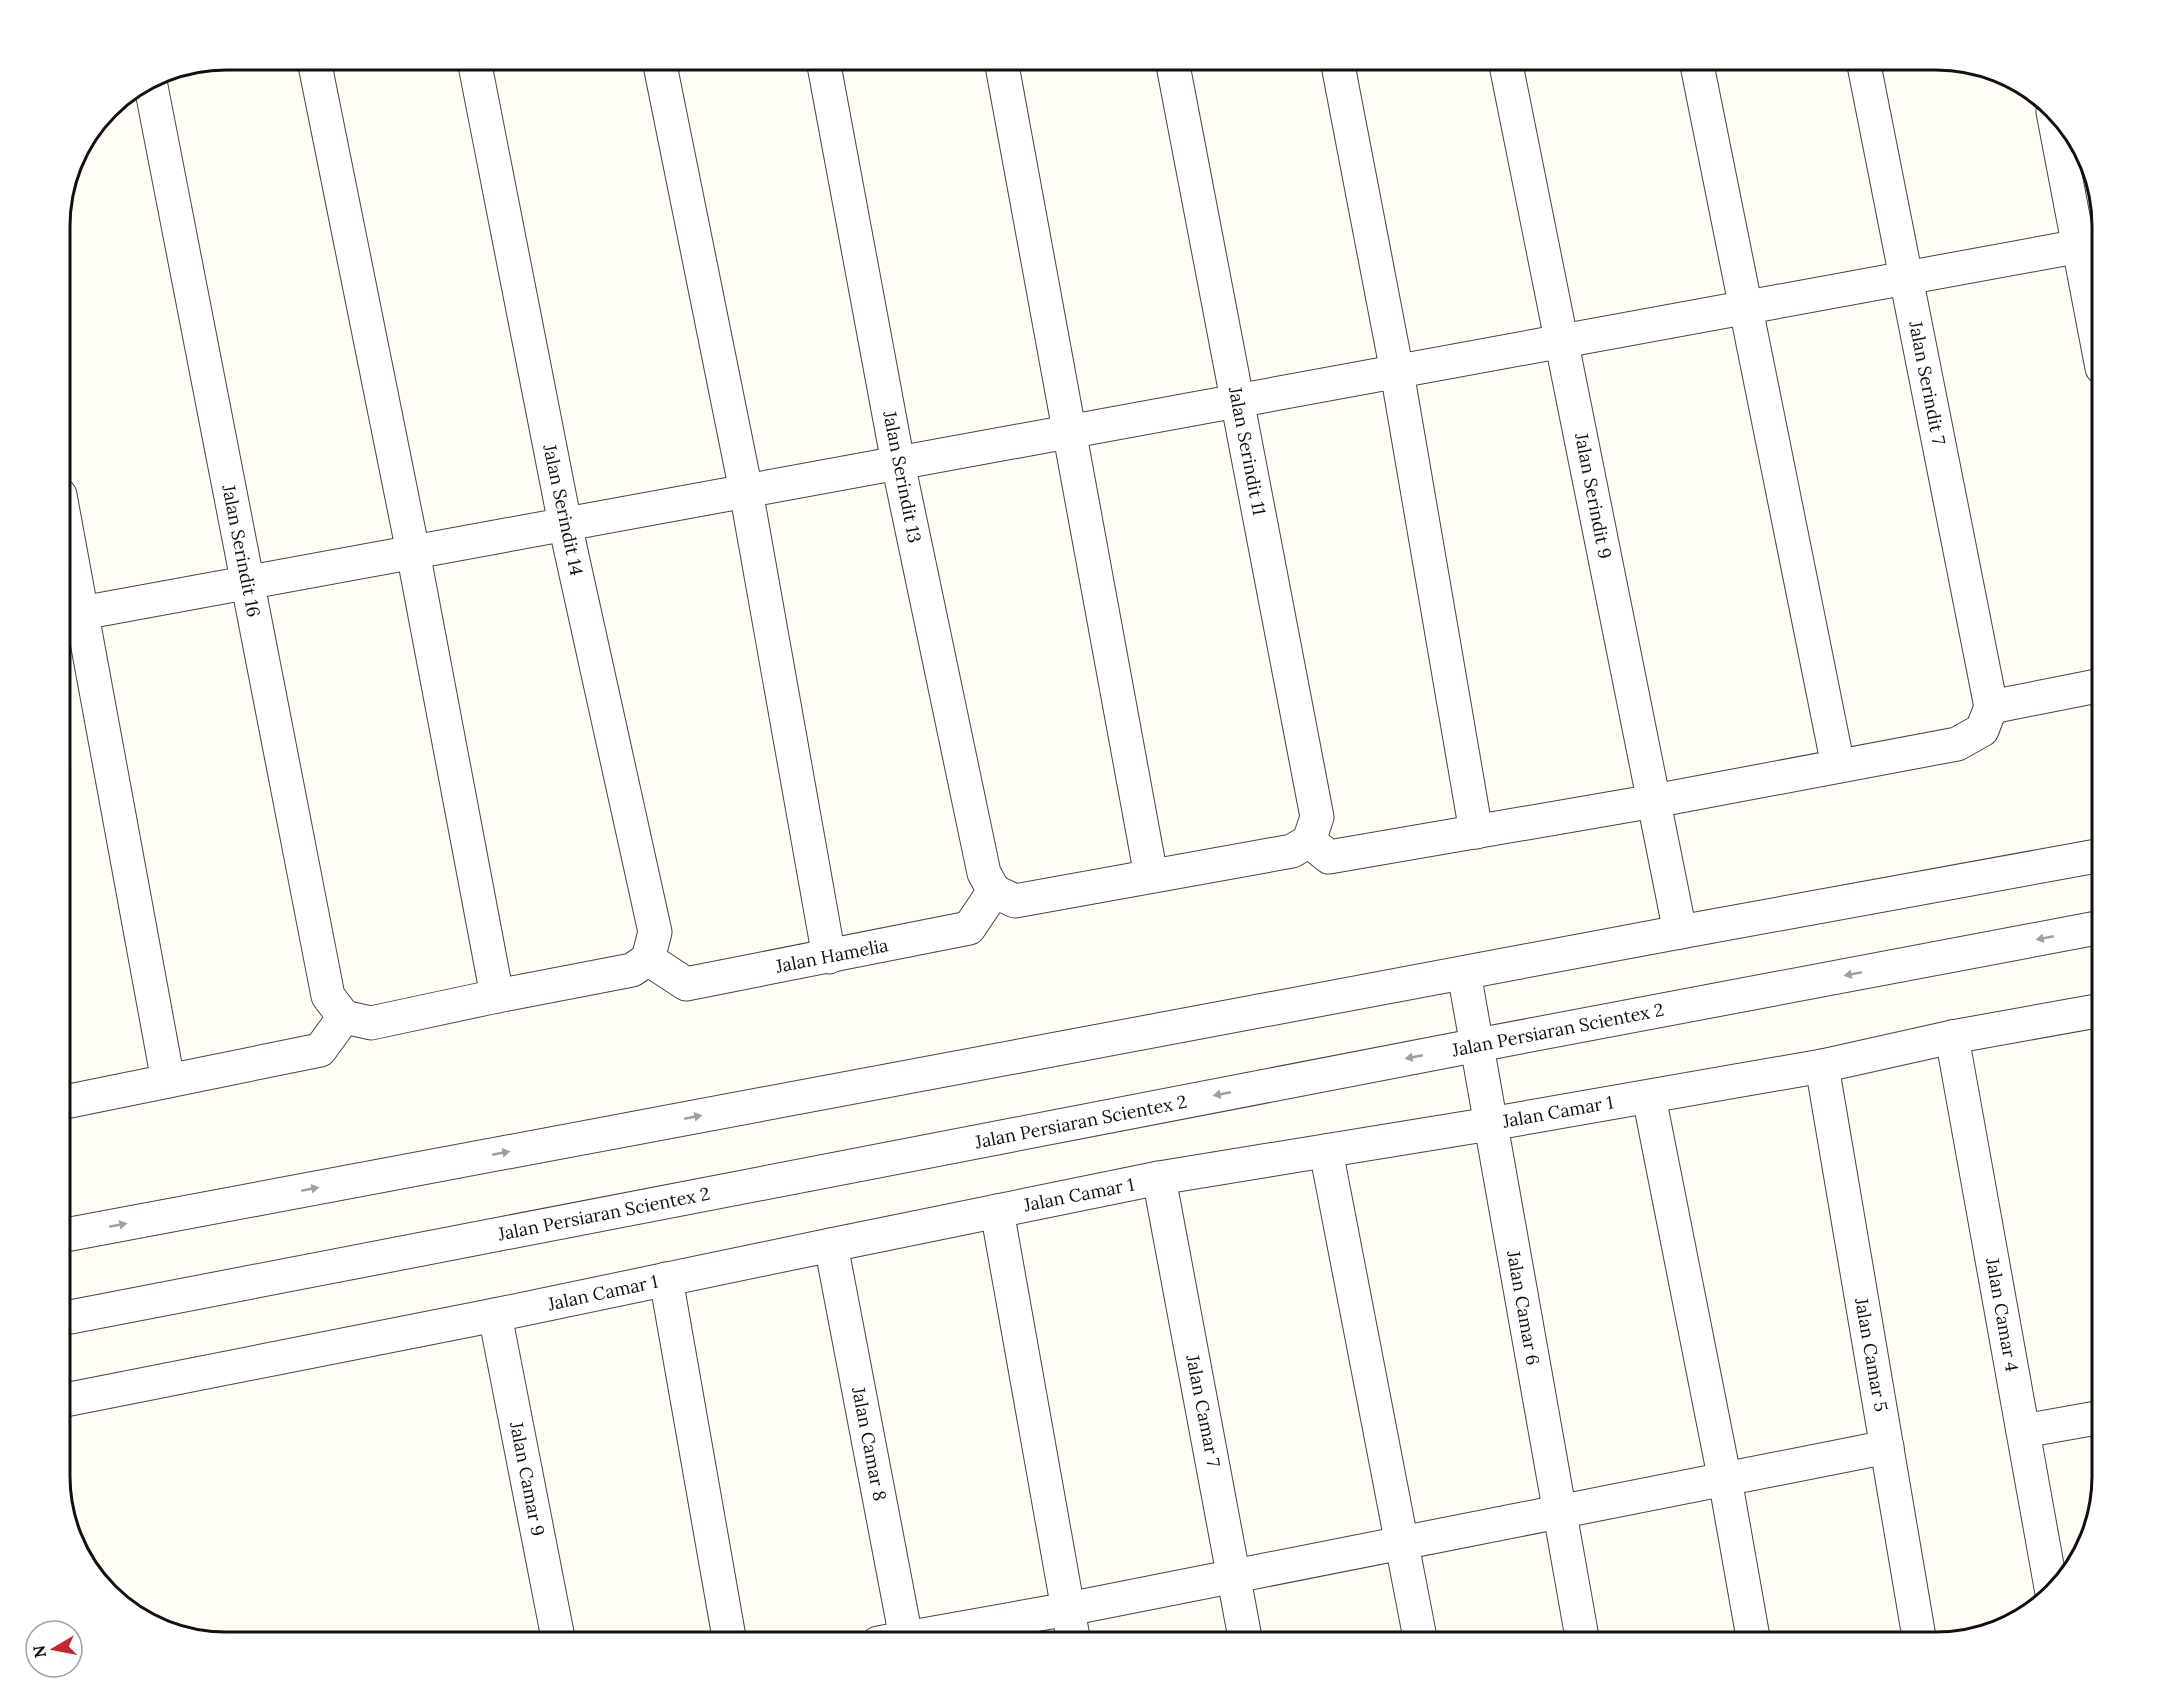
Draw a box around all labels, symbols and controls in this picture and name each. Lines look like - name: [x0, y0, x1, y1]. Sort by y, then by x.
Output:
- street label: Jalan Serindit 7: [1904, 318, 1951, 447]
- street label: Jalan Serindit 11: [1224, 384, 1271, 517]
- street label: Jalan Serindit 13: [878, 408, 927, 545]
- street label: Jalan Serindit 9: [1570, 430, 1617, 561]
- street label: Jalan Serindit 14: [538, 441, 589, 578]
- street label: Jalan Serindit 16: [217, 482, 266, 619]
- street label: Jalan Hamelia: [773, 933, 890, 978]
- one-way arrow: [2035, 934, 2054, 943]
- one-way arrow: [1843, 970, 1862, 979]
- street label: Jalan Persiaran Scientex 2: [1449, 998, 1666, 1062]
- one-way arrow: [1404, 1053, 1423, 1062]
- street label: Jalan Persiaran Scientex 2: [972, 1090, 1189, 1154]
- one-way arrow: [1213, 1090, 1232, 1099]
- street label: Jalan Camar 1: [1500, 1090, 1615, 1133]
- one-way arrow: [684, 1112, 703, 1121]
- one-way arrow: [492, 1148, 511, 1157]
- street label: Jalan Camar 1: [1021, 1173, 1136, 1217]
- street label: Jalan Persiaran Scientex 2: [495, 1182, 712, 1246]
- one-way arrow: [300, 1184, 319, 1193]
- one-way arrow: [109, 1220, 128, 1229]
- street label: Jalan Camar 6: [1502, 1248, 1545, 1367]
- street label: Jalan Camar 4: [1981, 1255, 2024, 1374]
- street label: Jalan Camar 1: [545, 1270, 660, 1316]
- street label: Jalan Camar 5: [1850, 1295, 1893, 1414]
- street label: Jalan Camar 7: [1181, 1352, 1226, 1469]
- street label: Jalan Camar 8: [847, 1384, 892, 1503]
- street label: Jalan Camar 9: [505, 1419, 550, 1538]
- north arrow: [24, 1619, 84, 1679]
- text: N: [28, 1644, 50, 1659]

